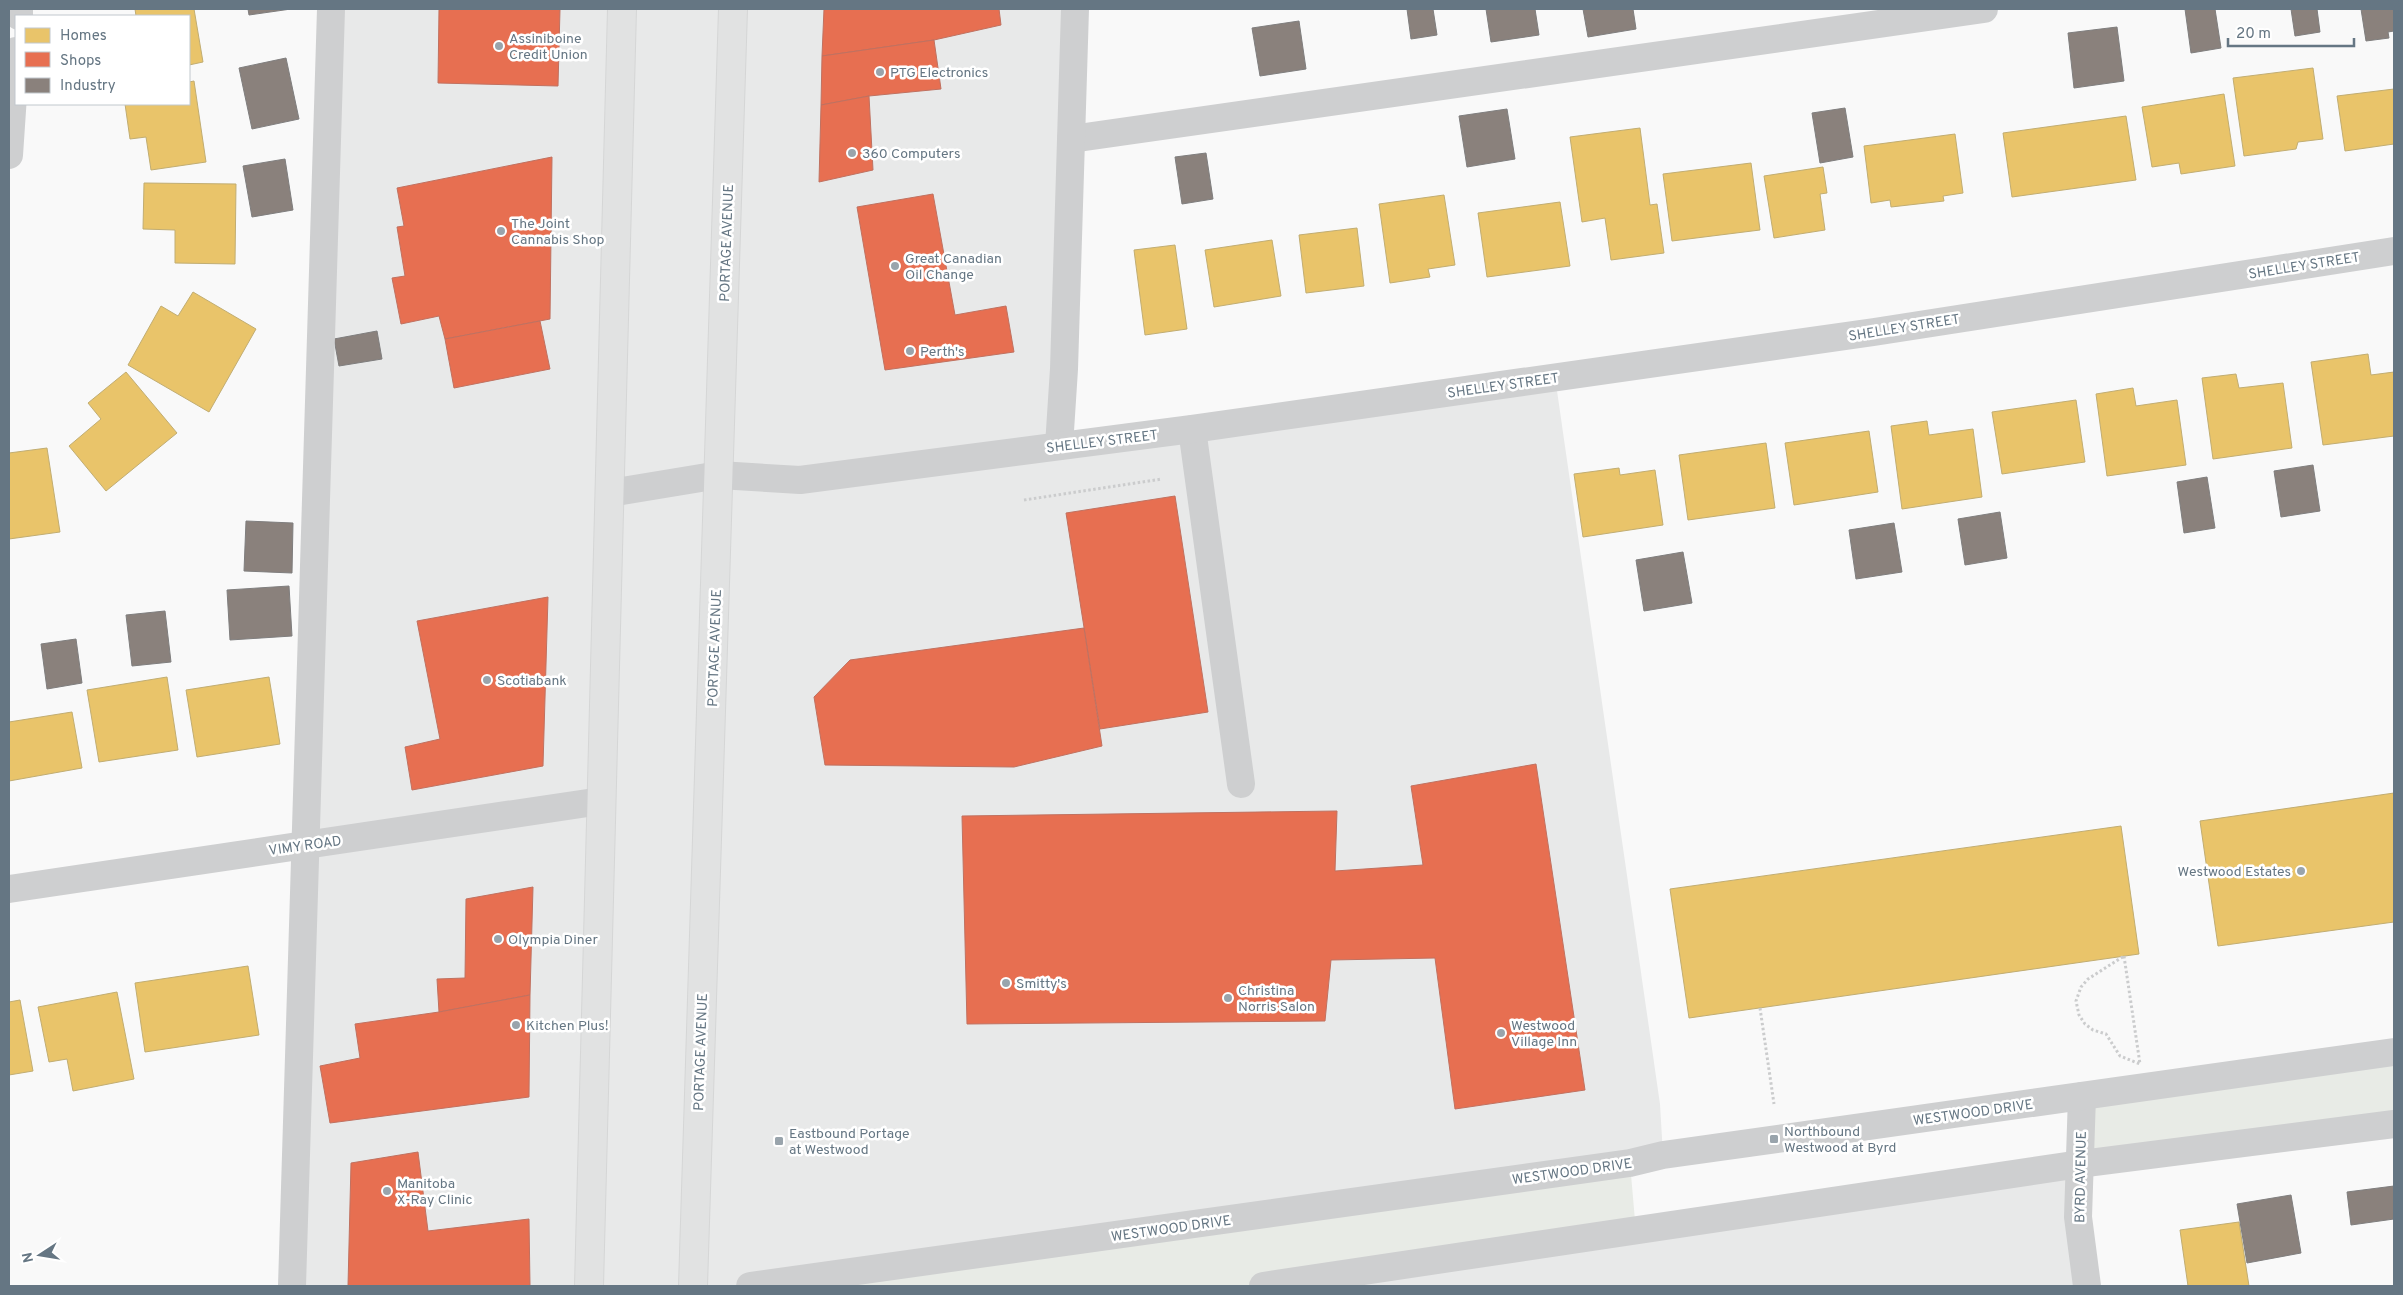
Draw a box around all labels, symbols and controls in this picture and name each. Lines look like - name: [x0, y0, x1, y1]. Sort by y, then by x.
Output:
- legend: [15, 15, 190, 105]
- scale bar: [2228, 15, 2354, 47]
- text: 20 m: [2236, 25, 2271, 44]
- text: Homes: [60, 27, 107, 46]
- place label: Assiniboine Credit Union: [509, 31, 588, 64]
- marker: Assiniboine Credit Union: [493, 40, 505, 52]
- text: Shops: [60, 52, 101, 71]
- place label: PTG Electronics: [890, 65, 988, 82]
- marker: PTG Electronics: [874, 66, 886, 78]
- text: Industry: [60, 77, 116, 96]
- place label: 360 Computers: [862, 146, 960, 163]
- marker: 360 Computers: [846, 147, 858, 159]
- street label: PORTAGE AVENUE: [717, 184, 738, 302]
- place label: The Joint Cannabis Shop: [511, 216, 604, 249]
- marker: The Joint Cannabis Shop: [495, 225, 507, 237]
- street label: SHELLEY STREET: [2247, 249, 2361, 284]
- place label: Great Canadian Oil Change: [905, 251, 1002, 284]
- marker: Great Canadian Oil Change: [889, 260, 901, 272]
- street label: SHELLEY STREET: [1847, 311, 1961, 346]
- place label: Perth's: [920, 344, 965, 361]
- marker: Perth's: [904, 345, 916, 357]
- street label: SHELLEY STREET: [1446, 370, 1560, 403]
- street label: SHELLEY STREET: [1045, 427, 1159, 458]
- street label: PORTAGE AVENUE: [705, 589, 726, 707]
- place label: Scotiabank: [497, 673, 567, 690]
- marker: Scotiabank: [481, 674, 493, 686]
- street label: VIMY ROAD: [268, 833, 343, 860]
- place label: Westwood Estates: [2178, 864, 2291, 881]
- marker: Westwood Estates: [2295, 865, 2307, 877]
- place label: Olympia Diner: [508, 932, 598, 949]
- marker: Olympia Diner: [492, 933, 504, 945]
- place label: Smitty's: [1016, 976, 1067, 993]
- marker: Smitty's: [1000, 977, 1012, 989]
- place label: Christina Norris Salon: [1238, 983, 1315, 1016]
- marker: Christina Norris Salon: [1222, 992, 1234, 1004]
- street label: PORTAGE AVENUE: [691, 993, 712, 1111]
- place label: Kitchen Plus!: [526, 1018, 609, 1035]
- place label: Westwood Village Inn: [1511, 1018, 1577, 1051]
- marker: Kitchen Plus!: [510, 1019, 522, 1031]
- marker: Westwood Village Inn: [1495, 1027, 1507, 1039]
- street label: WESTWOOD DRIVE: [1912, 1097, 2034, 1130]
- place label: Northbound Westwood at Byrd: [1784, 1124, 1896, 1157]
- place label: Eastbound Portage at Westwood: [789, 1126, 910, 1159]
- street label: BYRD AVENUE: [2072, 1131, 2091, 1223]
- marker: Northbound Westwood at Byrd: [1768, 1133, 1780, 1145]
- marker: Eastbound Portage at Westwood: [773, 1135, 785, 1147]
- street label: WESTWOOD DRIVE: [1511, 1156, 1633, 1189]
- place label: Manitoba X-Ray Clinic: [397, 1176, 472, 1209]
- marker: Manitoba X-Ray Clinic: [381, 1185, 393, 1197]
- street label: WESTWOOD DRIVE: [1110, 1213, 1232, 1246]
- north arrow: [15, 1230, 65, 1280]
- text: N: [19, 1251, 38, 1264]

